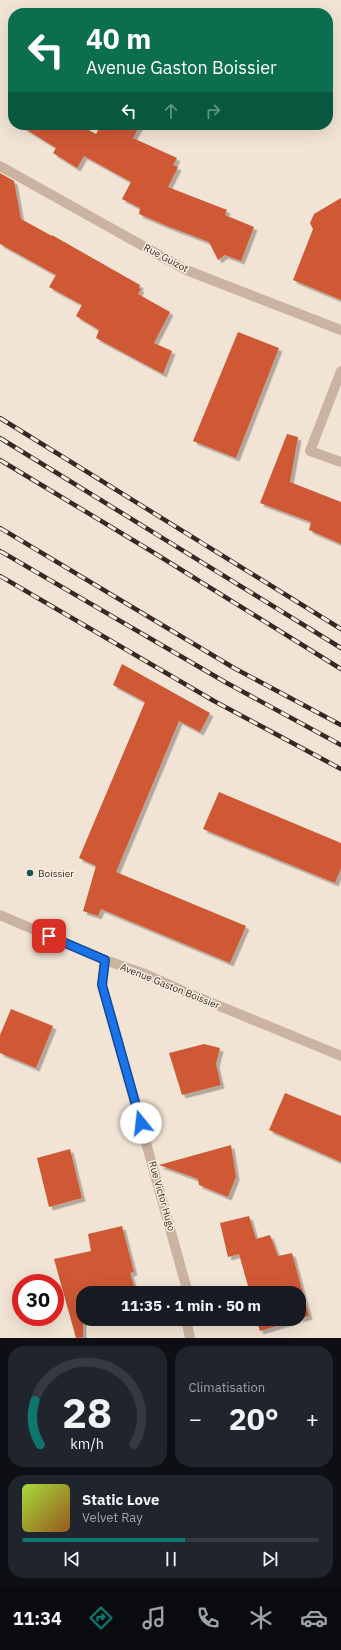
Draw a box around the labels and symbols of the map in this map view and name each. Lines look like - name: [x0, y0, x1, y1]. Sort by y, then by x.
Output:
- street label: Rue Guizot: [141, 241, 191, 275]
- place label: Boissier: [38, 867, 74, 880]
- marker: Boissier: [25, 868, 35, 878]
- pin: [32, 919, 66, 953]
- street label: Avenue Gaston Boissier: [118, 960, 222, 1012]
- position arrow: [120, 1102, 162, 1144]
- street label: Rue Victor Hugo: [146, 1159, 178, 1233]
- speed limit sign: 30: [12, 1274, 64, 1326]

